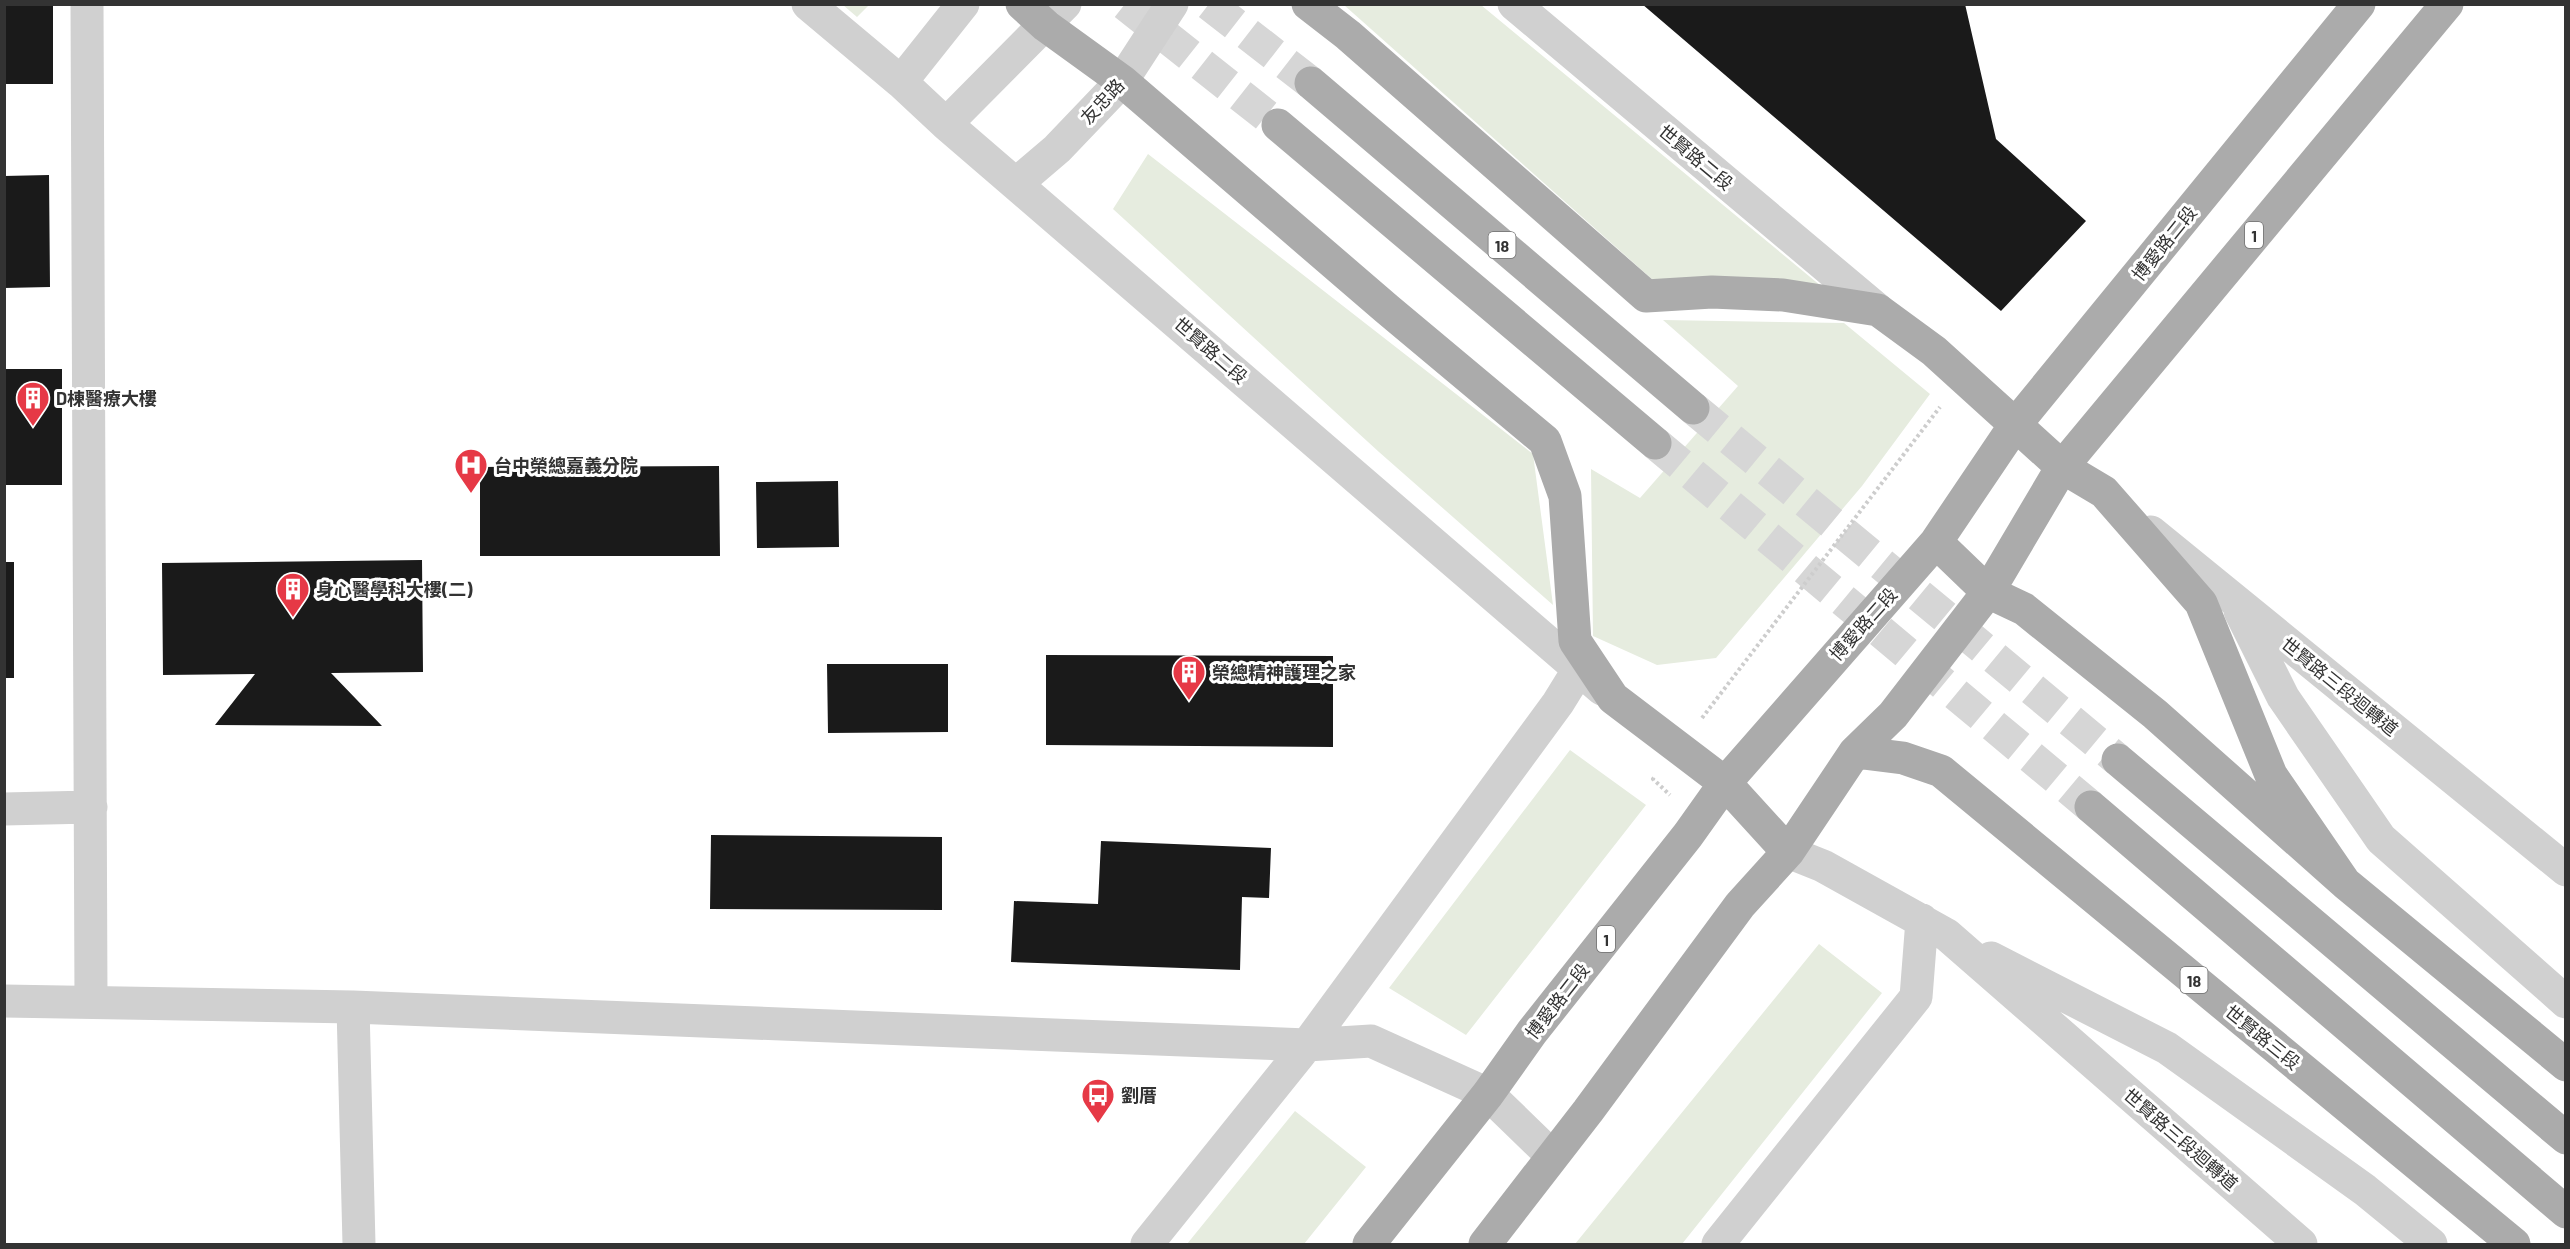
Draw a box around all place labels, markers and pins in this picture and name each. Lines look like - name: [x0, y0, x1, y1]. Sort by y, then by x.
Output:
- building icon: D棟醫療大樓: [15, 380, 51, 427]
- place label: D棟醫療大樓: [56, 387, 157, 409]
- hospital icon: 台中榮總嘉義分院: [453, 447, 489, 494]
- place label: 台中榮總嘉義分院: [494, 454, 638, 476]
- building icon: 身心醫學科大樓(二): [275, 571, 311, 618]
- place label: 身心醫學科大樓(二): [316, 578, 473, 600]
- building icon: 榮總精神護理之家: [1171, 654, 1207, 701]
- place label: 榮總精神護理之家: [1212, 661, 1356, 683]
- bus stop icon: 劉厝: [1080, 1077, 1116, 1124]
- place label: 劉厝: [1121, 1084, 1157, 1106]

